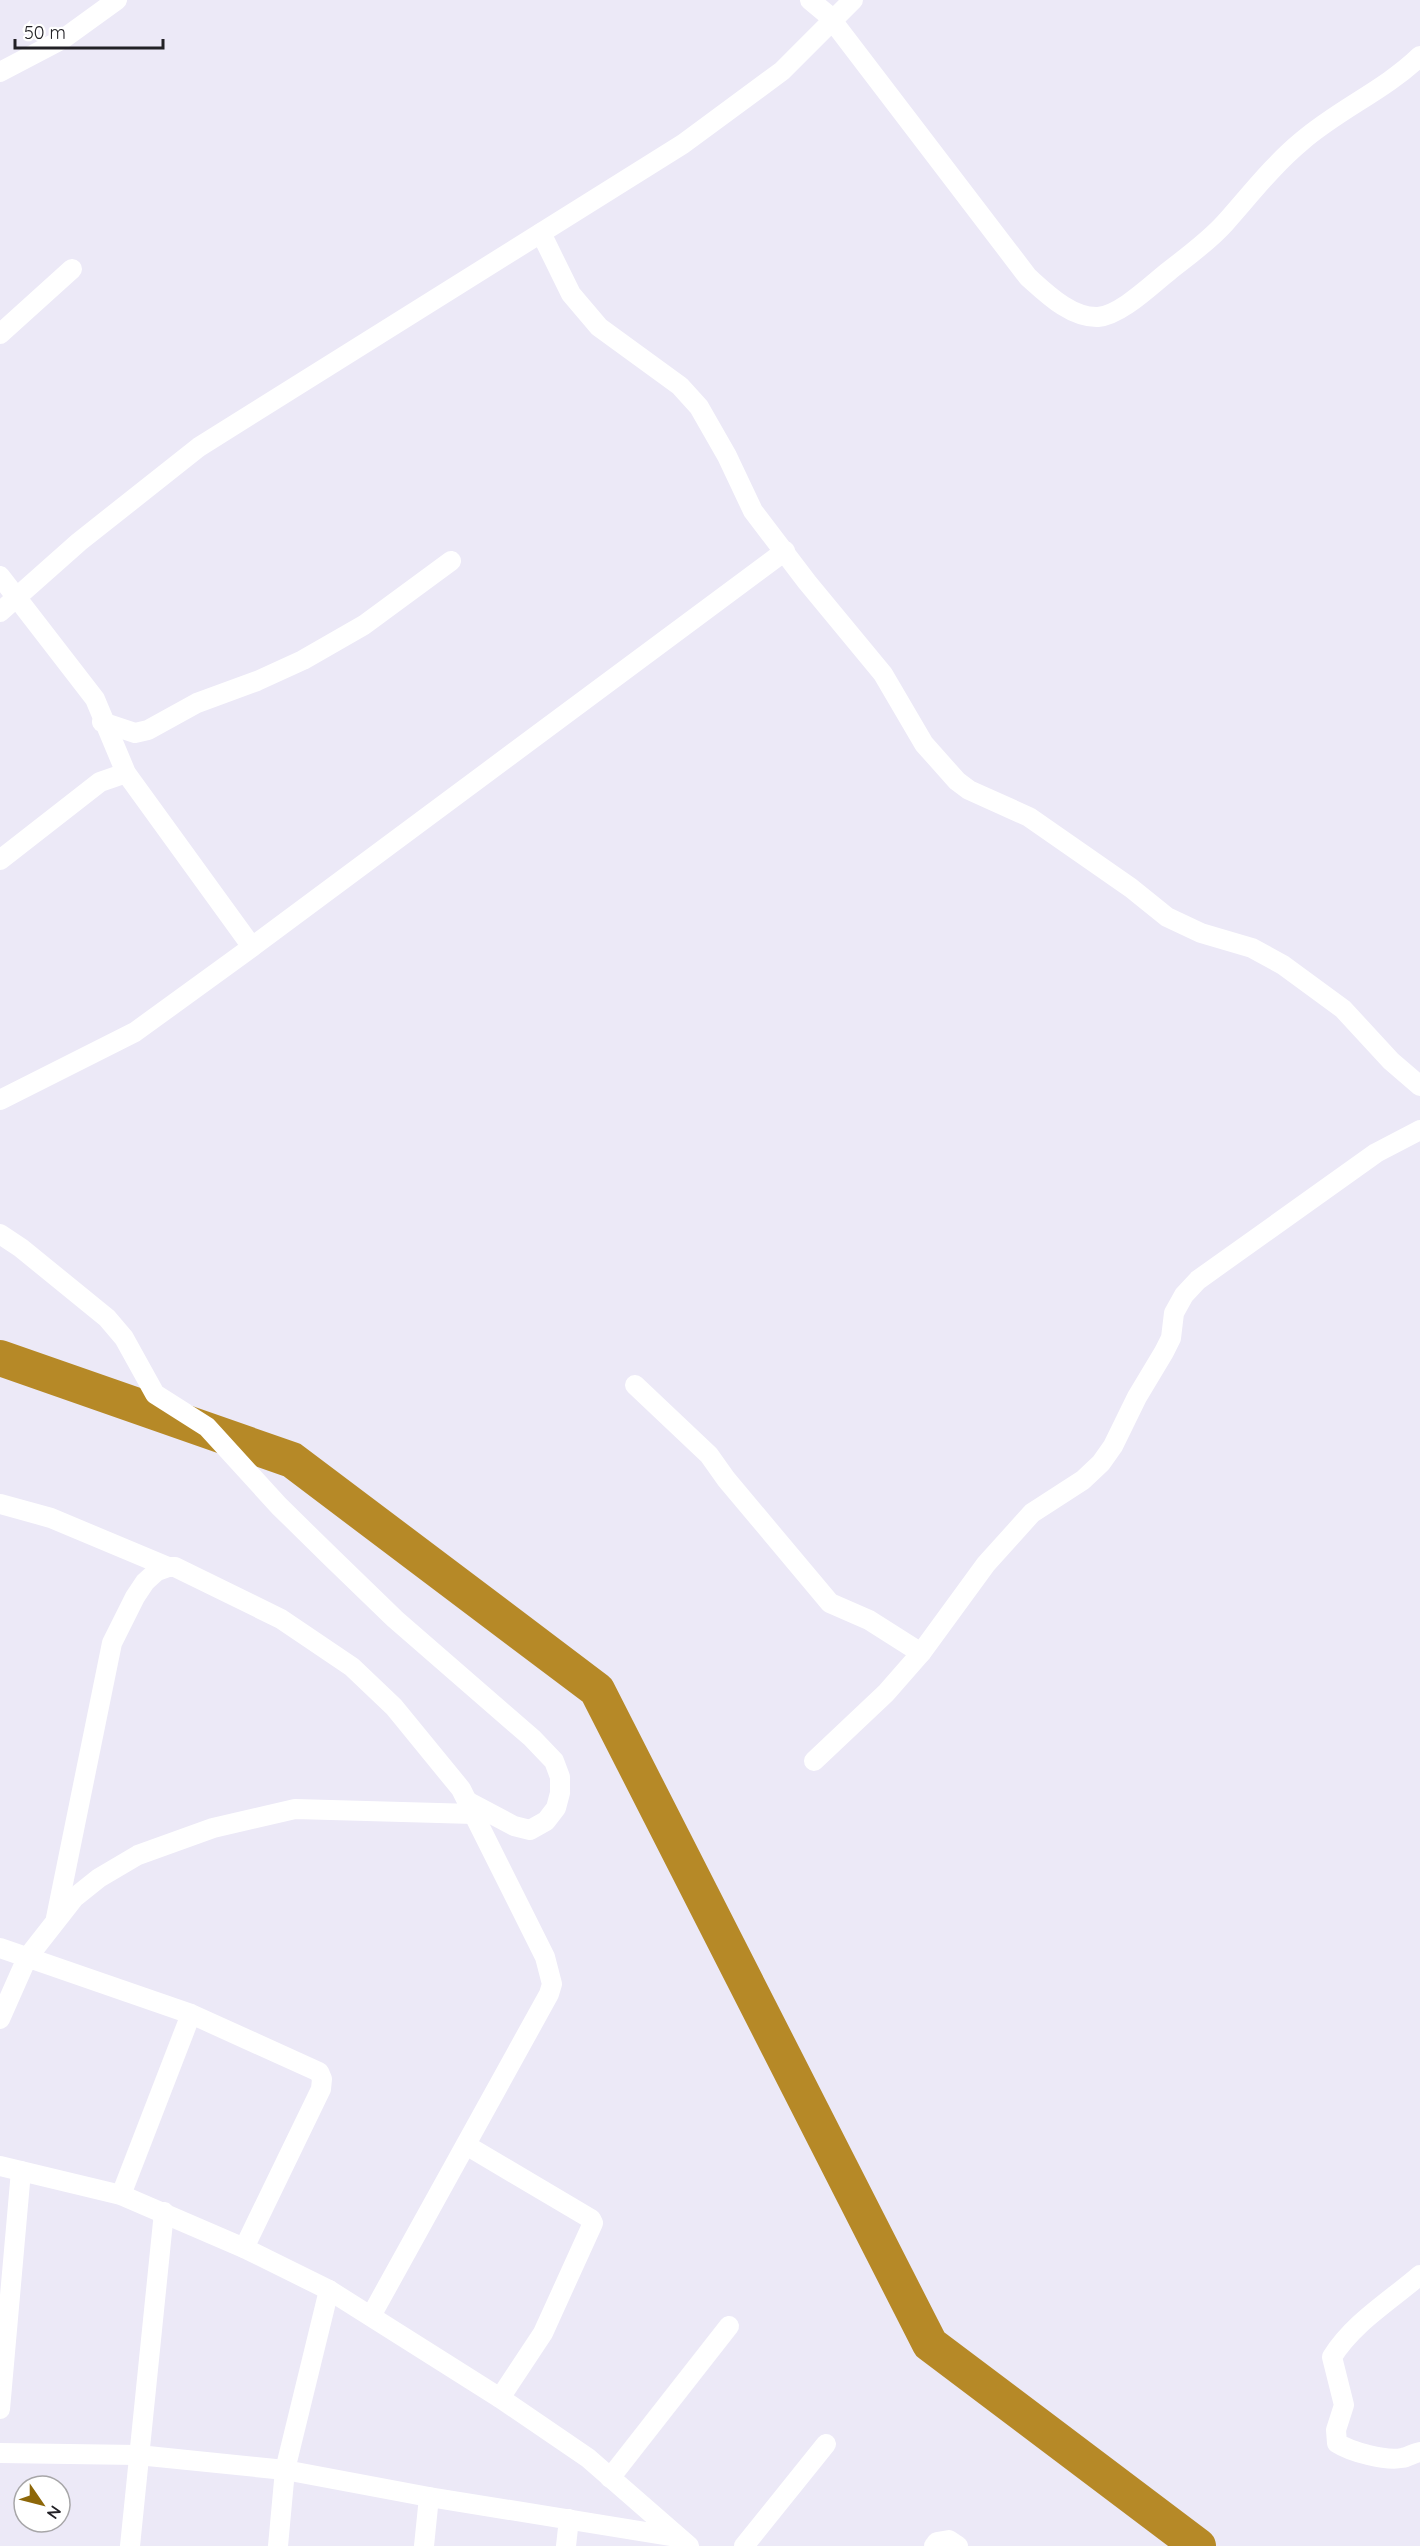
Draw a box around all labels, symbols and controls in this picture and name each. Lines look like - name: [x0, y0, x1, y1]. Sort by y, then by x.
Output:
- scale bar: [15, 12, 164, 50]
- text: 50 m: [24, 21, 66, 44]
- north arrow: [12, 2474, 72, 2534]
- text: N: [43, 2502, 66, 2523]

